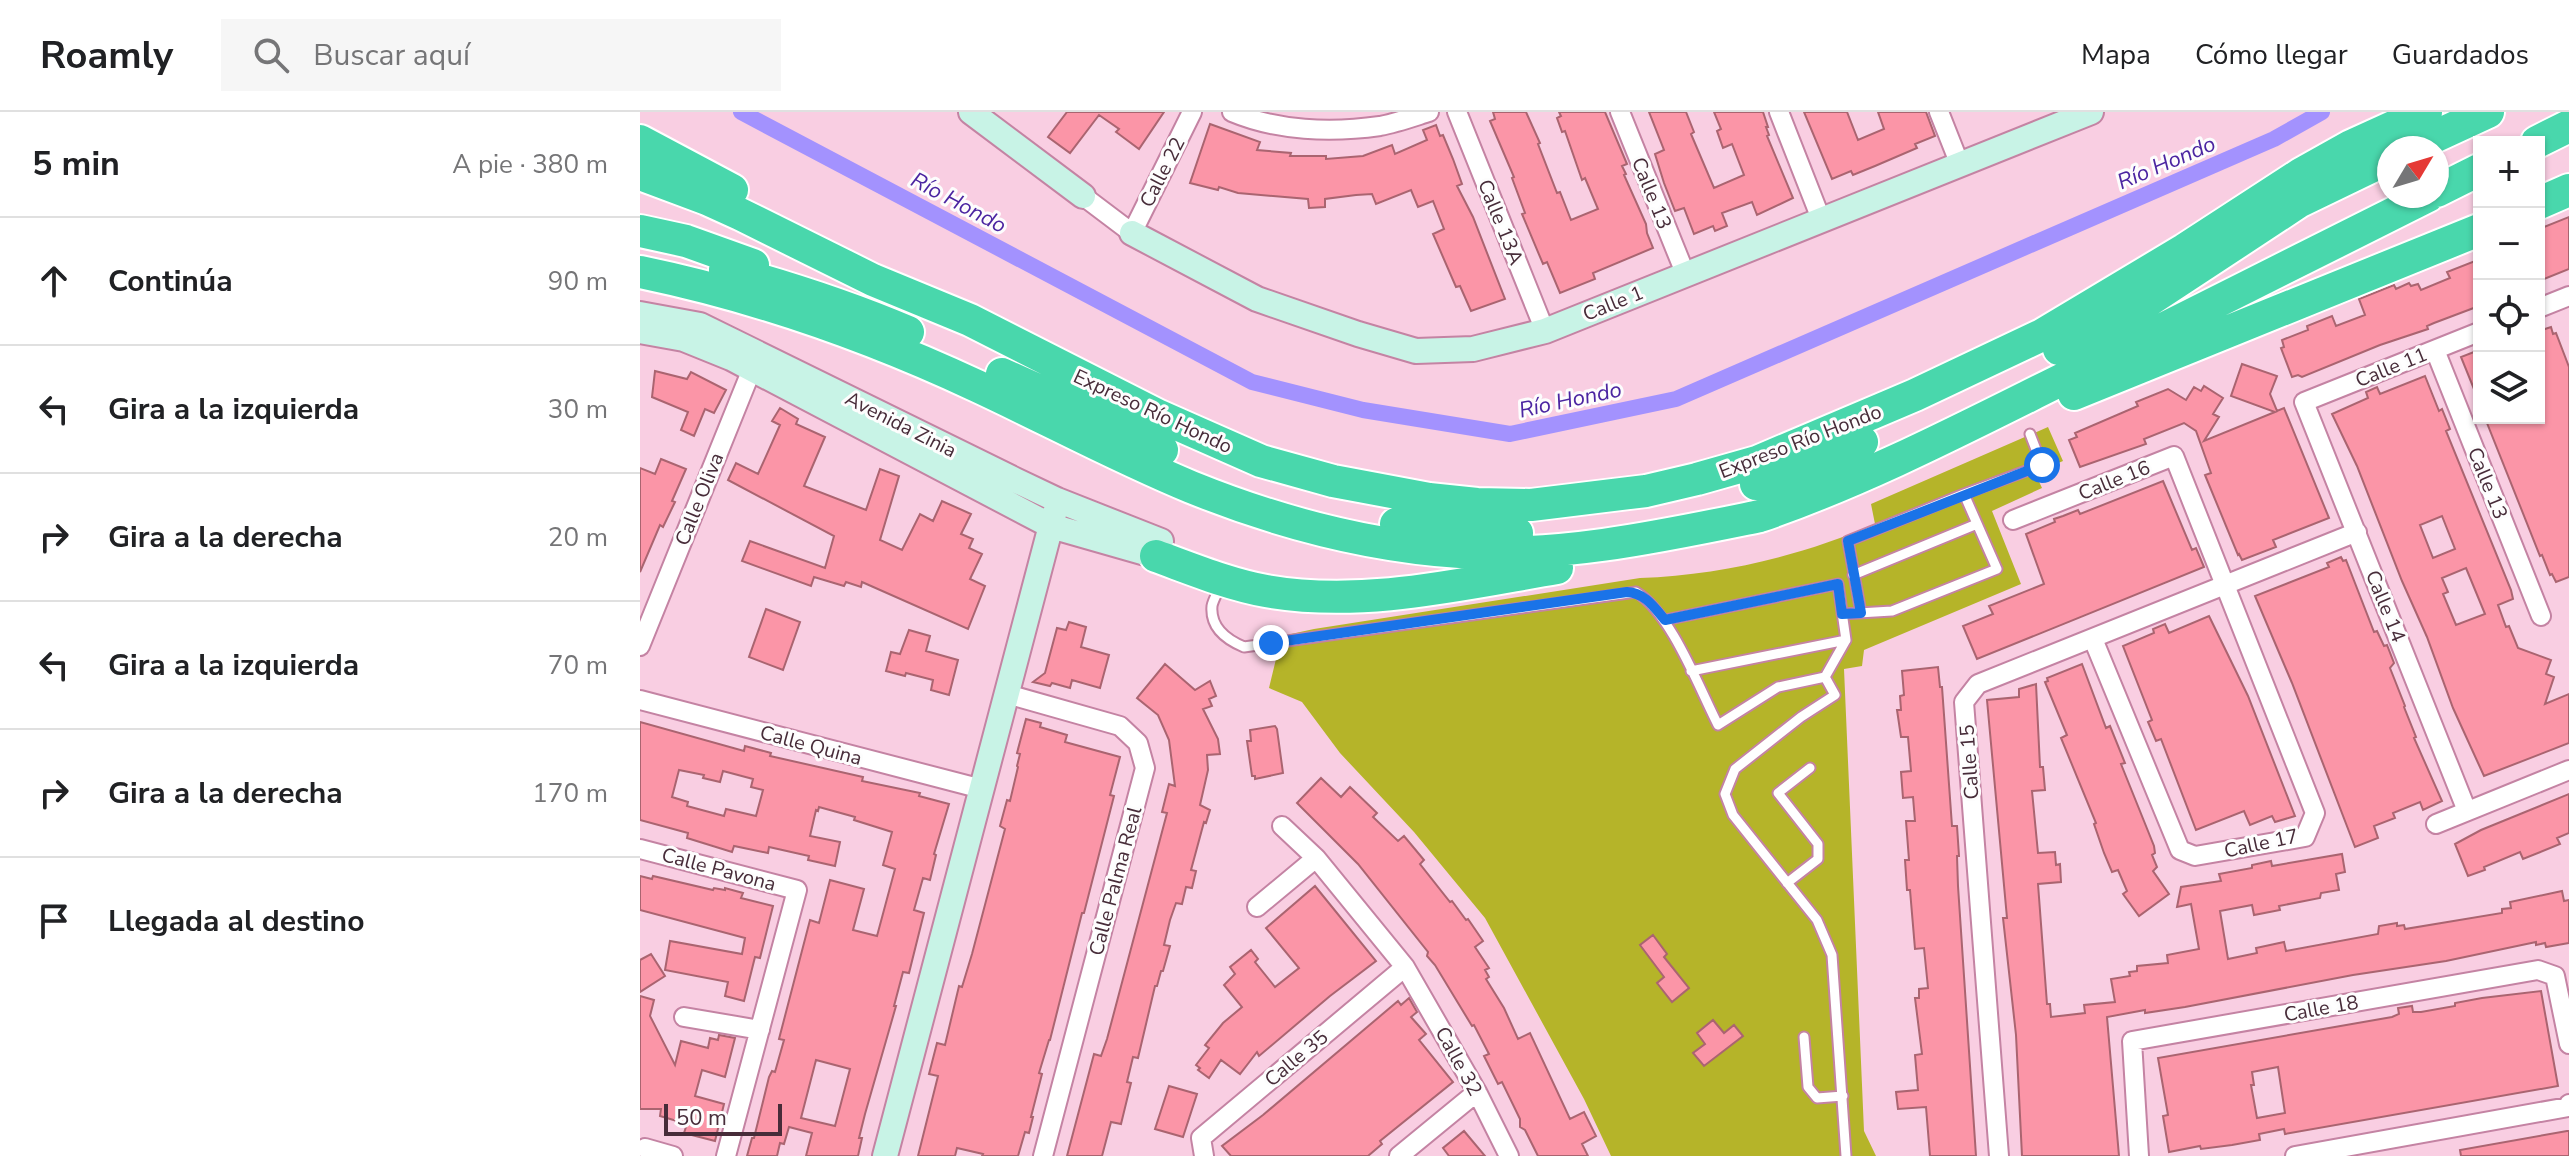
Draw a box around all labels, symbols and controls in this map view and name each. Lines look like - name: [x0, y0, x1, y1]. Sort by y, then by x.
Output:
- search box: [221, 19, 781, 91]
- text: Roamly: [40, 30, 173, 81]
- icon: search: [249, 33, 293, 77]
- text: Buscar aquí: [313, 35, 470, 76]
- text: Mapa: [2081, 36, 2151, 74]
- text: Cómo llegar: [2195, 36, 2348, 74]
- text: Guardados: [2392, 36, 2529, 74]
- water label: Río Hondo: [2113, 129, 2220, 197]
- street label: Calle 22: [1133, 133, 1192, 212]
- north arrow: [2377, 136, 2449, 208]
- map controls: [2473, 136, 2545, 424]
- button: +: [2473, 136, 2545, 208]
- text: 5 min: [32, 141, 120, 187]
- text: A pie · 380 m: [452, 147, 608, 182]
- street label: Calle 13: [1625, 153, 1678, 233]
- water label: Río Hondo: [905, 165, 1012, 241]
- street label: Calle 13A: [1471, 175, 1530, 269]
- button: −: [2473, 208, 2545, 280]
- icon: ahead: [32, 259, 76, 303]
- text: Continúa: [108, 261, 233, 302]
- text: 90 m: [548, 264, 608, 299]
- street label: Calle 1: [1579, 279, 1648, 328]
- button: locate: [2473, 280, 2545, 352]
- street label: Calle 11: [2351, 341, 2431, 394]
- button: layers: [2473, 352, 2545, 424]
- street label: Expreso Río Hondo: [1069, 363, 1237, 460]
- water label: Río Hondo: [1516, 374, 1624, 425]
- street label: Avenida Zinia: [841, 385, 961, 464]
- icon: left: [32, 387, 76, 431]
- text: Gira a la izquierda: [108, 389, 359, 430]
- text: 30 m: [548, 392, 608, 427]
- street label: Expreso Río Hondo: [1715, 398, 1885, 485]
- street label: Calle 13: [2461, 443, 2514, 523]
- route start: [2024, 447, 2060, 483]
- street label: Calle Oliva: [669, 449, 730, 550]
- street label: Calle 16: [2074, 454, 2154, 507]
- icon: right: [32, 515, 76, 559]
- text: Gira a la derecha: [108, 517, 343, 558]
- text: 20 m: [548, 520, 608, 555]
- street label: Calle 14: [2359, 566, 2412, 646]
- route end: [1253, 625, 1289, 661]
- icon: left: [32, 643, 76, 687]
- text: Gira a la izquierda: [108, 645, 359, 686]
- text: 70 m: [548, 648, 608, 683]
- street label: Calle Quina: [757, 719, 865, 772]
- street label: Calle 15: [1953, 723, 1986, 800]
- icon: right: [32, 771, 76, 815]
- text: Gira a la derecha: [108, 773, 343, 814]
- text: 170 m: [532, 776, 608, 811]
- street label: Calle Palma Real: [1083, 804, 1148, 959]
- street label: Calle 17: [2221, 822, 2301, 865]
- street label: Calle Pavona: [659, 841, 779, 898]
- icon: arrive: [32, 899, 76, 943]
- text: Llegada al destino: [108, 901, 364, 942]
- street label: Calle 18: [2282, 989, 2360, 1028]
- street label: Calle 32: [1429, 1022, 1489, 1101]
- street label: Calle 35: [1259, 1024, 1334, 1093]
- scale bar: [664, 1100, 782, 1136]
- text: 50 m: [676, 1103, 727, 1133]

